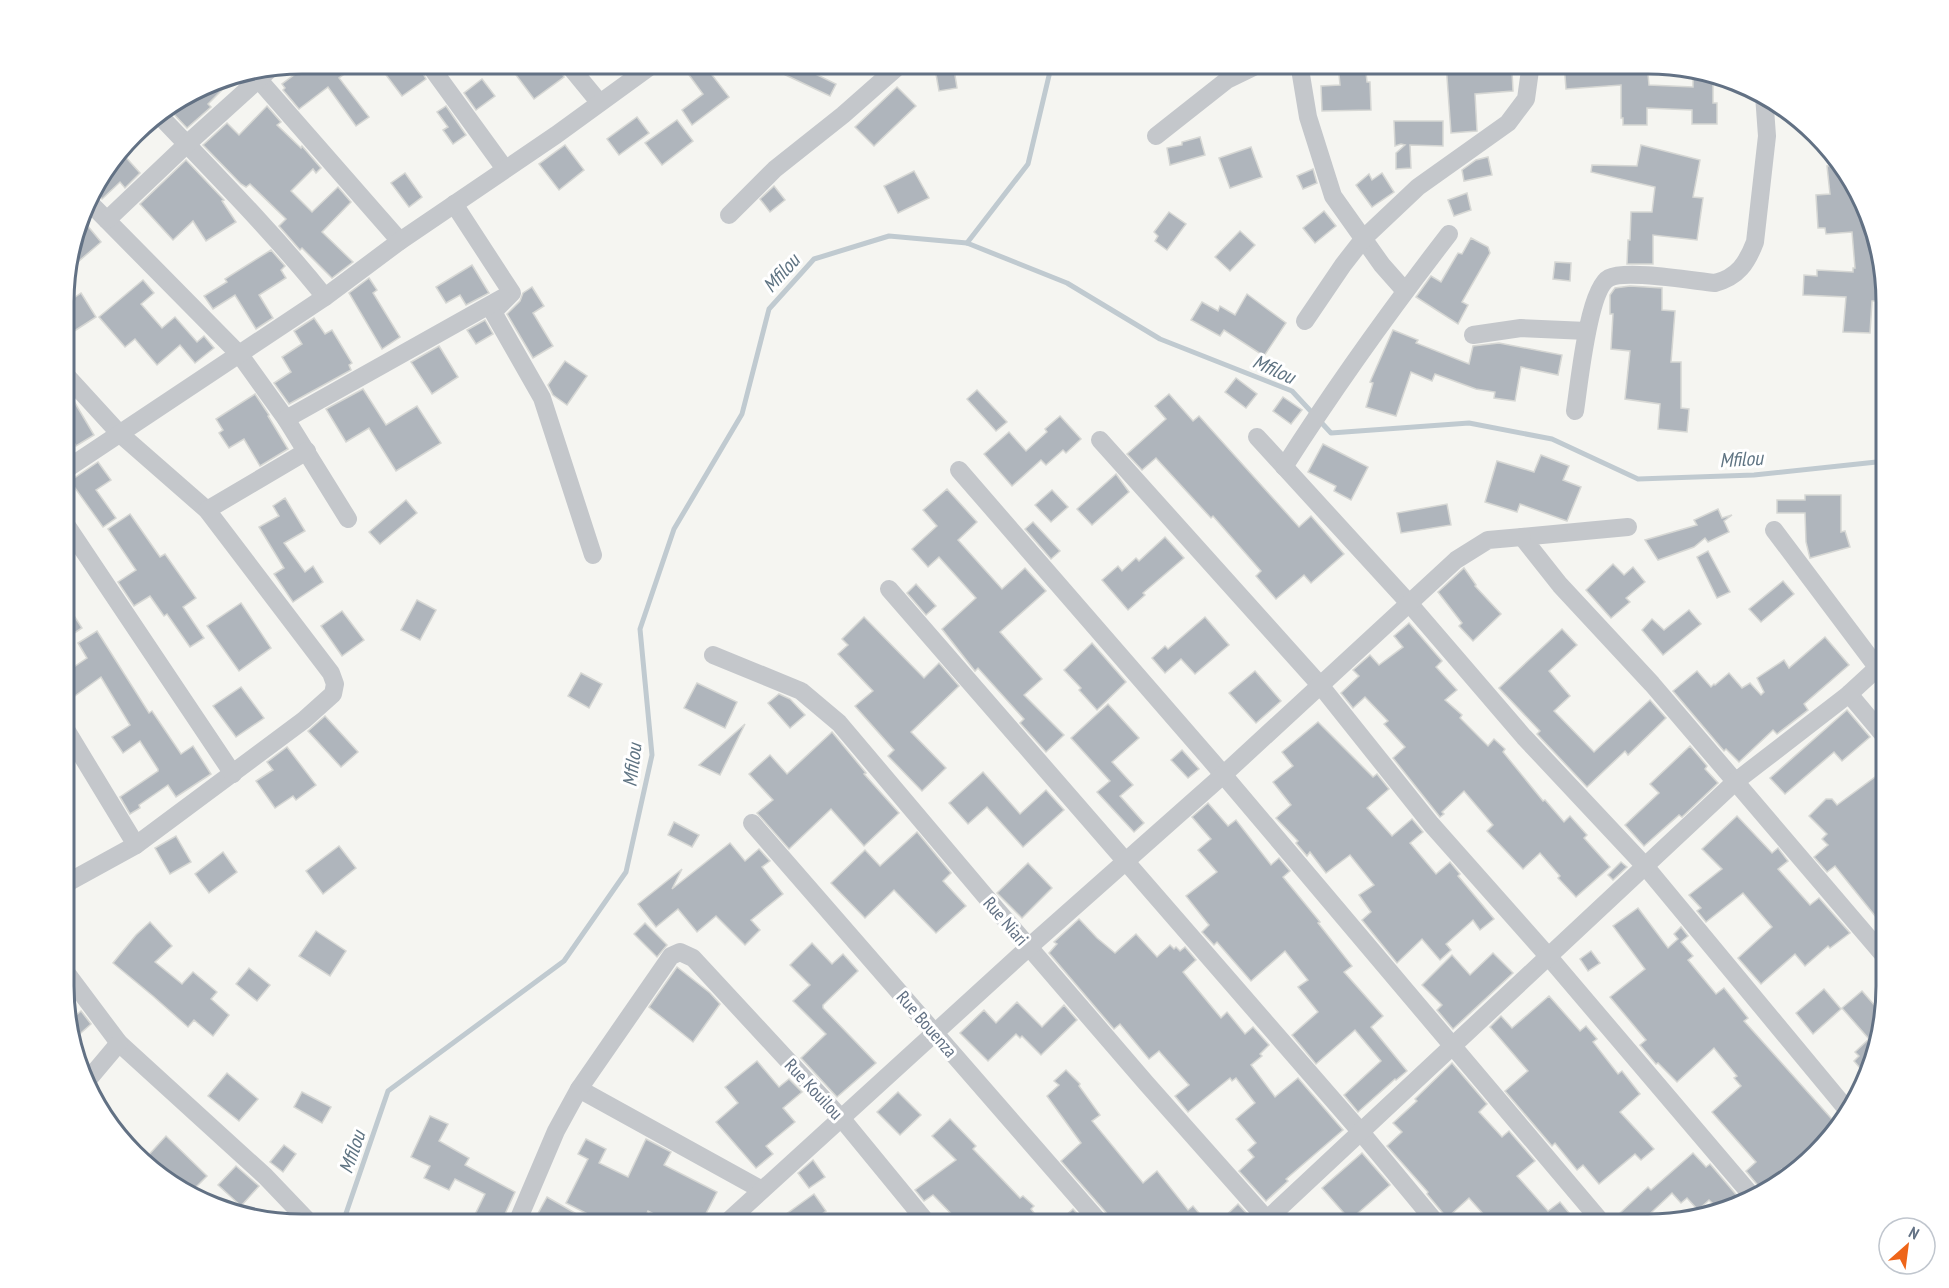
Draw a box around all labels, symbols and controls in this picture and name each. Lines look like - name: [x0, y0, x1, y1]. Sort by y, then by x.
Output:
- water label: Mfilou: [757, 247, 806, 298]
- water label: Mfilou: [1249, 348, 1300, 390]
- water label: Mfilou: [1719, 445, 1765, 473]
- water label: Mfilou: [616, 741, 648, 788]
- street label: Rue Niari: [979, 892, 1033, 950]
- street label: Rue Bouenza: [892, 986, 962, 1062]
- street label: Rue Kouilou: [780, 1054, 848, 1124]
- water label: Mfilou: [333, 1126, 372, 1177]
- north arrow: [1877, 1216, 1937, 1276]
- text: N: [1906, 1222, 1923, 1244]

